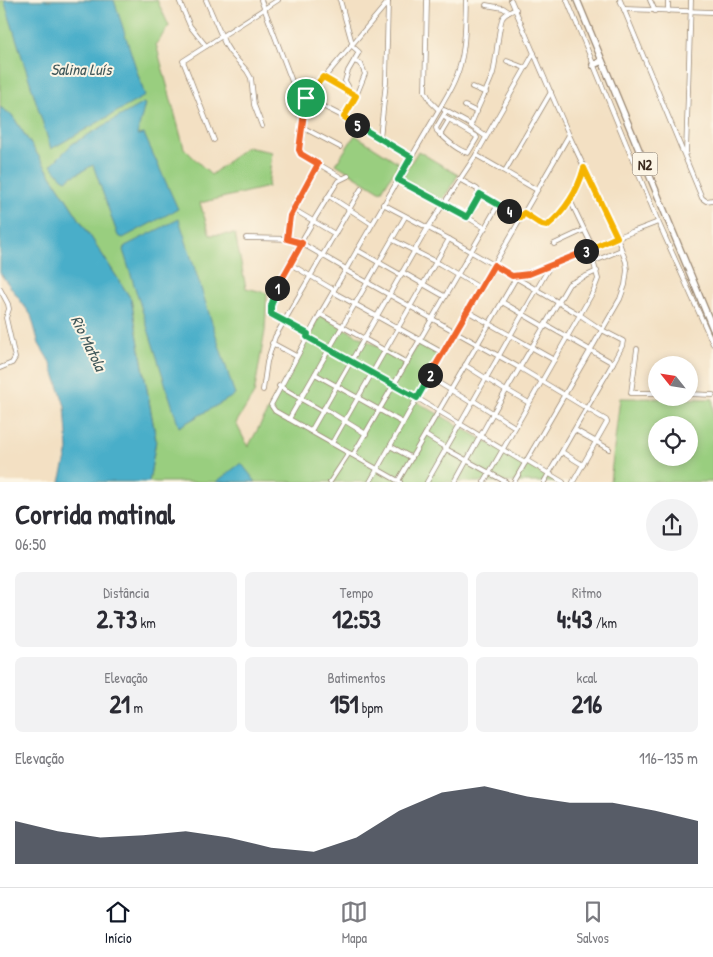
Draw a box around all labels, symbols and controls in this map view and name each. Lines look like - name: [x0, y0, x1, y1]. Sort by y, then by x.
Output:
- water label: Salina Luís: [51, 58, 113, 80]
- pin: [285, 77, 327, 119]
- icon: arrive: [292, 84, 320, 112]
- pin: 5: [344, 112, 370, 138]
- text: 5: [355, 116, 360, 135]
- road number: N2: [632, 152, 658, 175]
- pin: 4: [496, 198, 522, 224]
- text: 4: [507, 202, 512, 221]
- pin: 3: [574, 238, 598, 264]
- text: 3: [583, 242, 590, 261]
- pin: 1: [264, 276, 290, 300]
- text: 1: [275, 279, 280, 298]
- water label: Rio Matola: [66, 312, 113, 376]
- north arrow: [648, 356, 698, 406]
- map controls: [648, 356, 698, 466]
- pin: 2: [418, 362, 442, 388]
- text: 2: [427, 366, 434, 385]
- button: locate: [648, 416, 698, 466]
- text: Corrida matinal: [15, 495, 175, 533]
- button: share: [646, 499, 698, 551]
- text: 06:50: [15, 533, 46, 555]
- text: Distância: [103, 583, 149, 602]
- text: Tempo: [340, 583, 373, 602]
- text: Ritmo: [572, 583, 602, 602]
- text: 2.73: [97, 602, 137, 636]
- text: 12:53: [332, 602, 381, 636]
- text: 4:43: [557, 602, 592, 636]
- text: km: [137, 613, 156, 632]
- text: /km: [592, 613, 617, 632]
- text: Elevação: [105, 668, 148, 687]
- text: Batimentos: [328, 668, 385, 687]
- text: kcal: [577, 668, 597, 687]
- text: 21: [109, 687, 130, 721]
- text: 151: [330, 687, 359, 721]
- text: 216: [571, 687, 602, 721]
- text: m: [130, 698, 143, 717]
- text: bpm: [359, 698, 383, 717]
- text: Elevação: [15, 747, 64, 769]
- text: 116–135 m: [639, 747, 698, 769]
- tab: Início: [104, 898, 132, 947]
- tab: Mapa: [340, 898, 368, 947]
- tab: Salvos: [577, 898, 609, 947]

